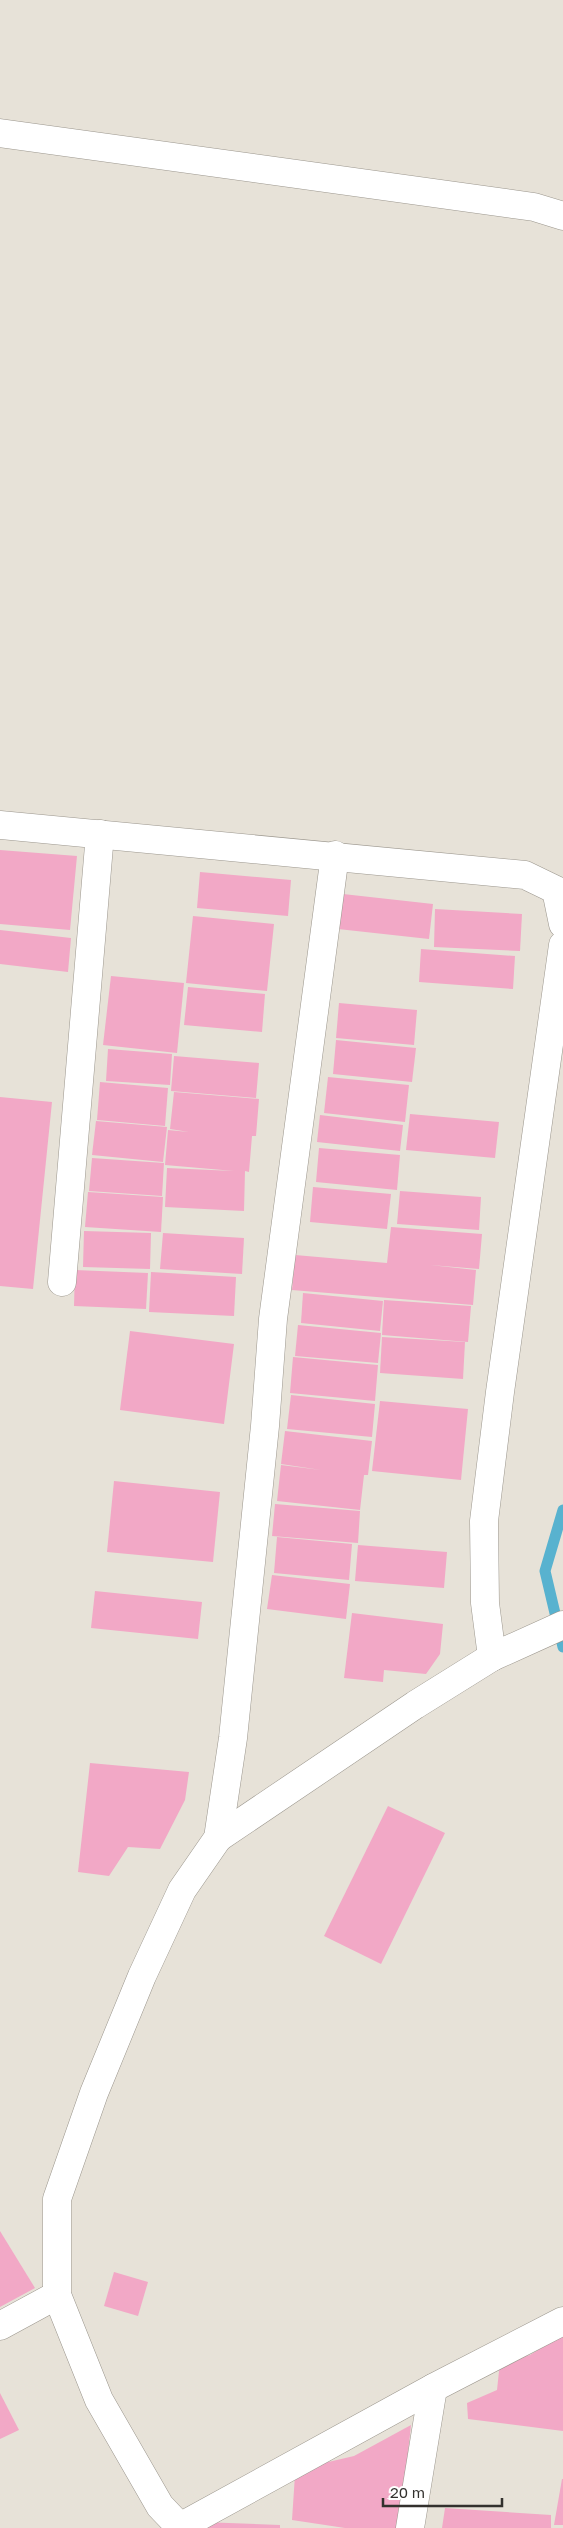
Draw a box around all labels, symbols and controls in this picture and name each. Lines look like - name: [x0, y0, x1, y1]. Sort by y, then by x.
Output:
- scale bar: [383, 2476, 502, 2508]
- text: 20 m: [390, 2483, 425, 2501]

